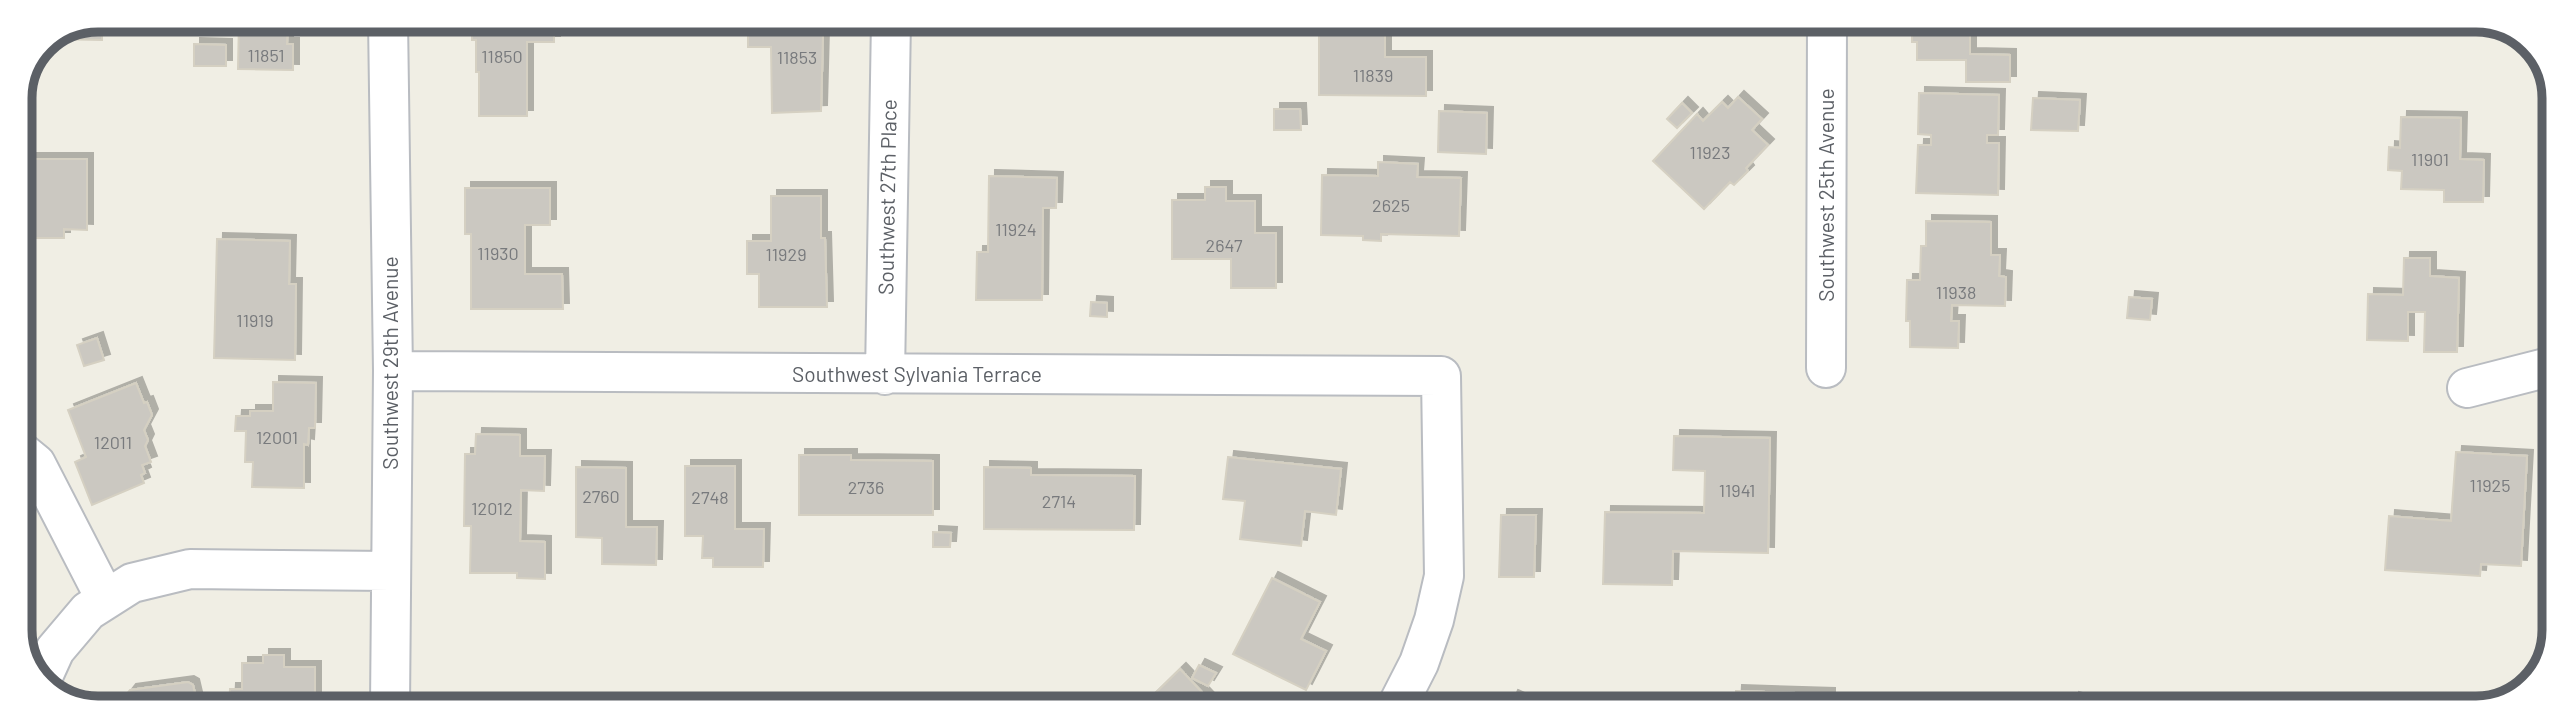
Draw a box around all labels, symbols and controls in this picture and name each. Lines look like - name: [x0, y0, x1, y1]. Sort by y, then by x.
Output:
- house number: 11851: [247, 44, 285, 66]
- house number: 11850: [481, 45, 523, 67]
- house number: 11853: [777, 46, 817, 68]
- house number: 11839: [1353, 64, 1393, 86]
- street label: Southwest 25th Avenue: [1813, 88, 1838, 302]
- street label: Southwest 27th Place: [872, 99, 901, 295]
- house number: 11923: [1690, 141, 1730, 163]
- house number: 11901: [2411, 148, 2449, 170]
- house number: 2625: [1372, 194, 1410, 216]
- house number: 11924: [995, 218, 1037, 240]
- house number: 2647: [1206, 234, 1243, 256]
- house number: 11930: [477, 242, 519, 264]
- house number: 11929: [765, 243, 807, 265]
- street label: Southwest 29th Avenue: [377, 256, 402, 470]
- house number: 11938: [1936, 281, 1976, 303]
- house number: 11919: [236, 309, 274, 331]
- street label: Southwest Sylvania Terrace: [792, 361, 1042, 386]
- house number: 12001: [256, 426, 298, 448]
- house number: 12011: [94, 431, 132, 453]
- house number: 11925: [2470, 474, 2510, 496]
- house number: 2736: [848, 476, 884, 498]
- house number: 11941: [1719, 479, 1755, 501]
- house number: 2760: [582, 485, 620, 507]
- house number: 2748: [691, 486, 729, 508]
- house number: 2714: [1042, 490, 1076, 512]
- house number: 12012: [471, 497, 513, 519]

